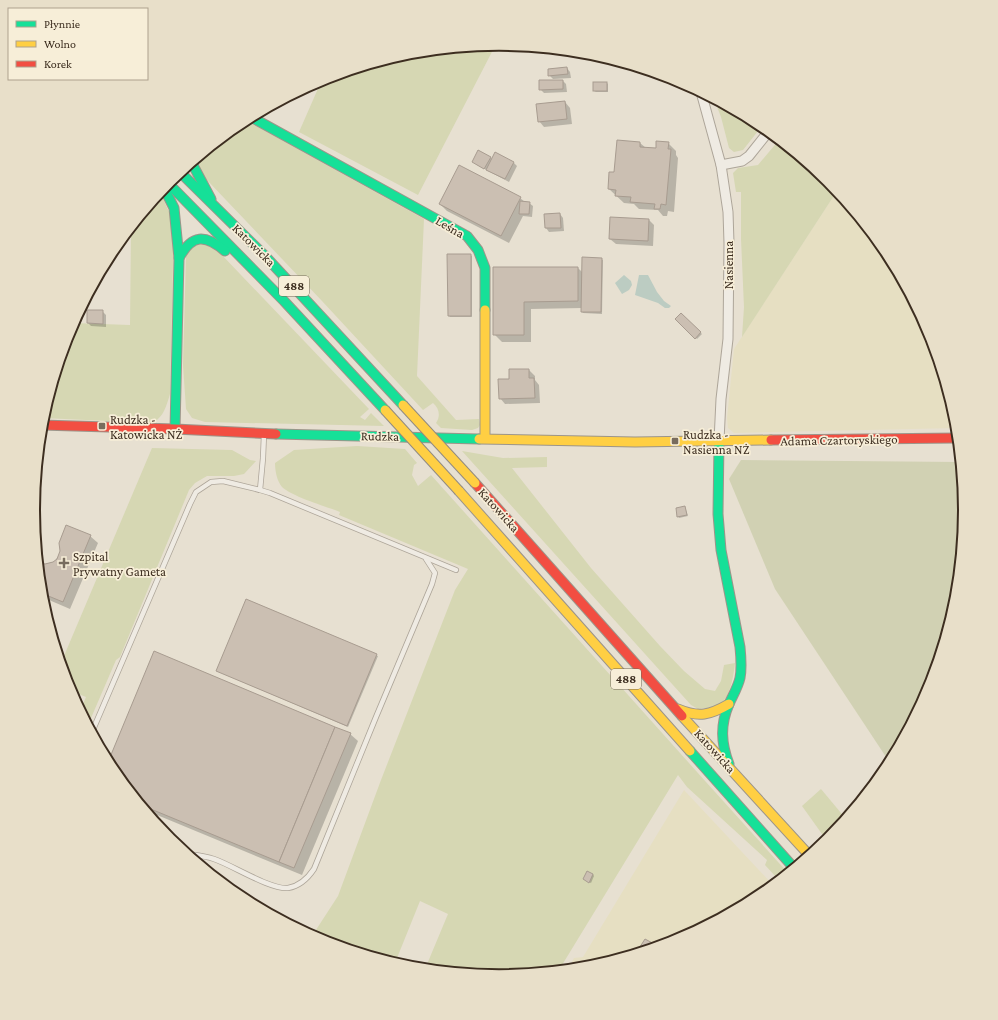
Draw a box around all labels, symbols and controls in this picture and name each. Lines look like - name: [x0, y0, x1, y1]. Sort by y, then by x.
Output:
- legend: [8, 8, 148, 80]
- text: Płynnie: [44, 17, 80, 31]
- text: Wolno: [44, 37, 76, 51]
- text: Korek: [44, 57, 72, 71]
- street label: Leśna: [433, 213, 467, 241]
- street label: Katowicka: [229, 220, 279, 270]
- street label: Nasienna: [721, 241, 736, 289]
- road number: 488: [279, 276, 309, 296]
- place label: Rudzka - Katowicka NŻ: [110, 412, 182, 442]
- marker: Rudzka - Katowicka NŻ: [97, 421, 107, 431]
- place label: Rudzka - Nasienna NŻ: [683, 427, 750, 457]
- street label: Rudzka: [361, 428, 399, 444]
- street label: Adama Czartoryskiego: [780, 431, 898, 449]
- marker: Rudzka - Nasienna NŻ: [670, 436, 680, 446]
- street label: Katowicka: [475, 485, 523, 535]
- place label: Szpital Prywatny Gameta: [73, 549, 166, 579]
- marker: Szpital Prywatny Gameta: [58, 557, 70, 569]
- road number: 488: [611, 669, 641, 689]
- street label: Katowicka: [691, 726, 739, 776]

